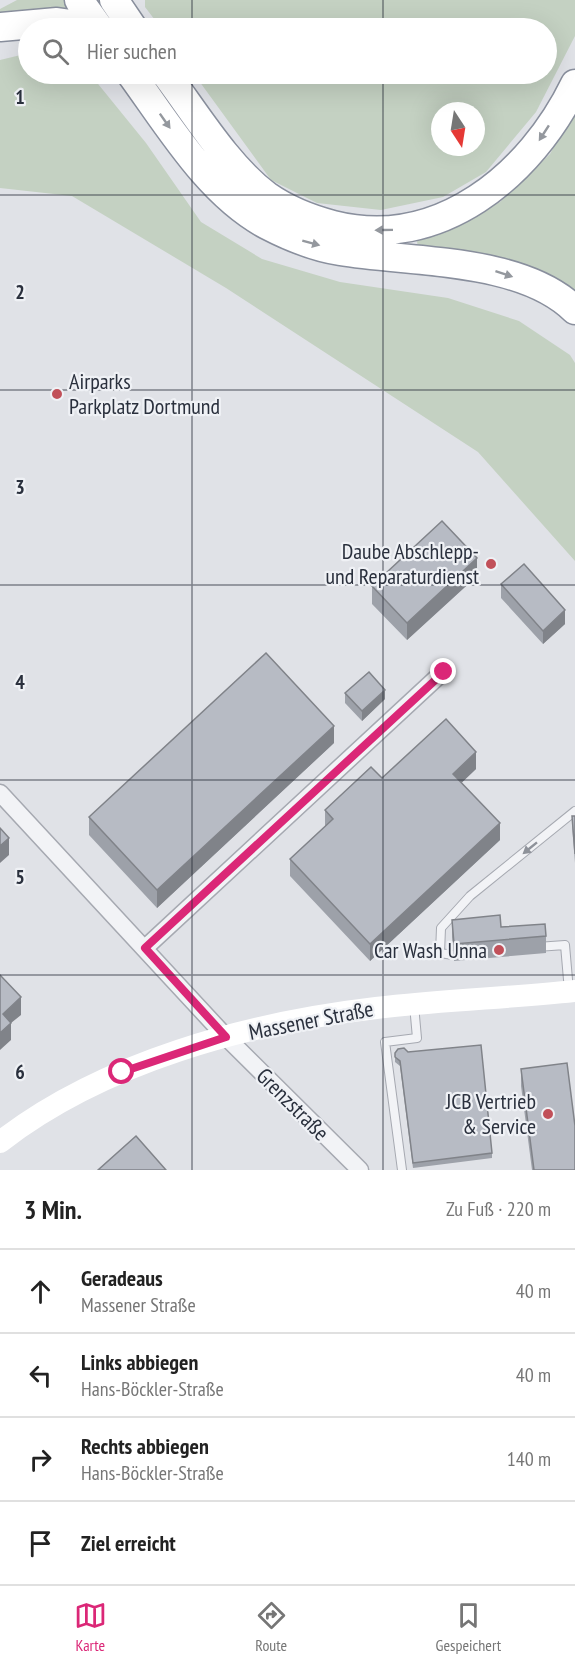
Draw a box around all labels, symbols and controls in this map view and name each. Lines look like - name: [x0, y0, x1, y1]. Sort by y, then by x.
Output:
- search box: [18, 18, 557, 84]
- icon: search: [39, 35, 72, 68]
- text: Hier suchen: [87, 37, 177, 65]
- text: 1: [15, 84, 25, 110]
- north arrow: [431, 102, 485, 156]
- one-way arrow: [159, 113, 171, 129]
- one-way arrow: [539, 125, 550, 142]
- one-way arrow: [374, 225, 393, 235]
- one-way arrow: [302, 239, 321, 249]
- one-way arrow: [495, 270, 513, 279]
- text: 2: [15, 279, 25, 305]
- place label: Airparks Parkplatz Dortmund: [69, 367, 220, 420]
- marker: Airparks Parkplatz Dortmund: [50, 387, 64, 401]
- text: 3: [15, 474, 25, 500]
- place label: Daube Abschlepp- und Reparaturdienst: [325, 537, 479, 590]
- marker: Daube Abschlepp- und Reparaturdienst: [484, 557, 498, 571]
- route end: [430, 658, 456, 684]
- text: 4: [15, 669, 25, 695]
- one-way arrow: [523, 841, 538, 854]
- text: 5: [15, 864, 25, 890]
- place label: Car Wash Unna: [374, 936, 487, 964]
- marker: Car Wash Unna: [492, 943, 506, 957]
- street label: Massener Straße: [246, 994, 376, 1046]
- route start: [108, 1058, 134, 1084]
- text: 6: [15, 1059, 25, 1085]
- street label: Grenzstraße: [251, 1062, 335, 1146]
- place label: JCB Vertrieb & Service: [445, 1087, 536, 1140]
- marker: JCB Vertrieb & Service: [541, 1107, 555, 1121]
- text: 3 Min.: [24, 1193, 82, 1226]
- text: Zu Fuß · 220 m: [446, 1196, 551, 1222]
- text: Geradeaus: [81, 1264, 163, 1292]
- icon: ahead: [24, 1275, 57, 1308]
- text: 40 m: [516, 1278, 551, 1304]
- text: Massener Straße: [81, 1292, 196, 1318]
- text: Links abbiegen: [81, 1348, 198, 1376]
- icon: left: [24, 1359, 57, 1392]
- text: 40 m: [516, 1362, 551, 1388]
- text: Hans-Böckler-Straße: [81, 1376, 224, 1402]
- text: Rechts abbiegen: [81, 1432, 209, 1460]
- icon: right: [24, 1443, 57, 1476]
- text: 140 m: [507, 1446, 551, 1472]
- text: Hans-Böckler-Straße: [81, 1460, 224, 1486]
- icon: arrive: [24, 1527, 57, 1560]
- text: Ziel erreicht: [81, 1529, 176, 1557]
- tab: Karte: [74, 1599, 107, 1655]
- tab: Route: [255, 1599, 288, 1655]
- tab: Gespeichert: [436, 1599, 501, 1655]

